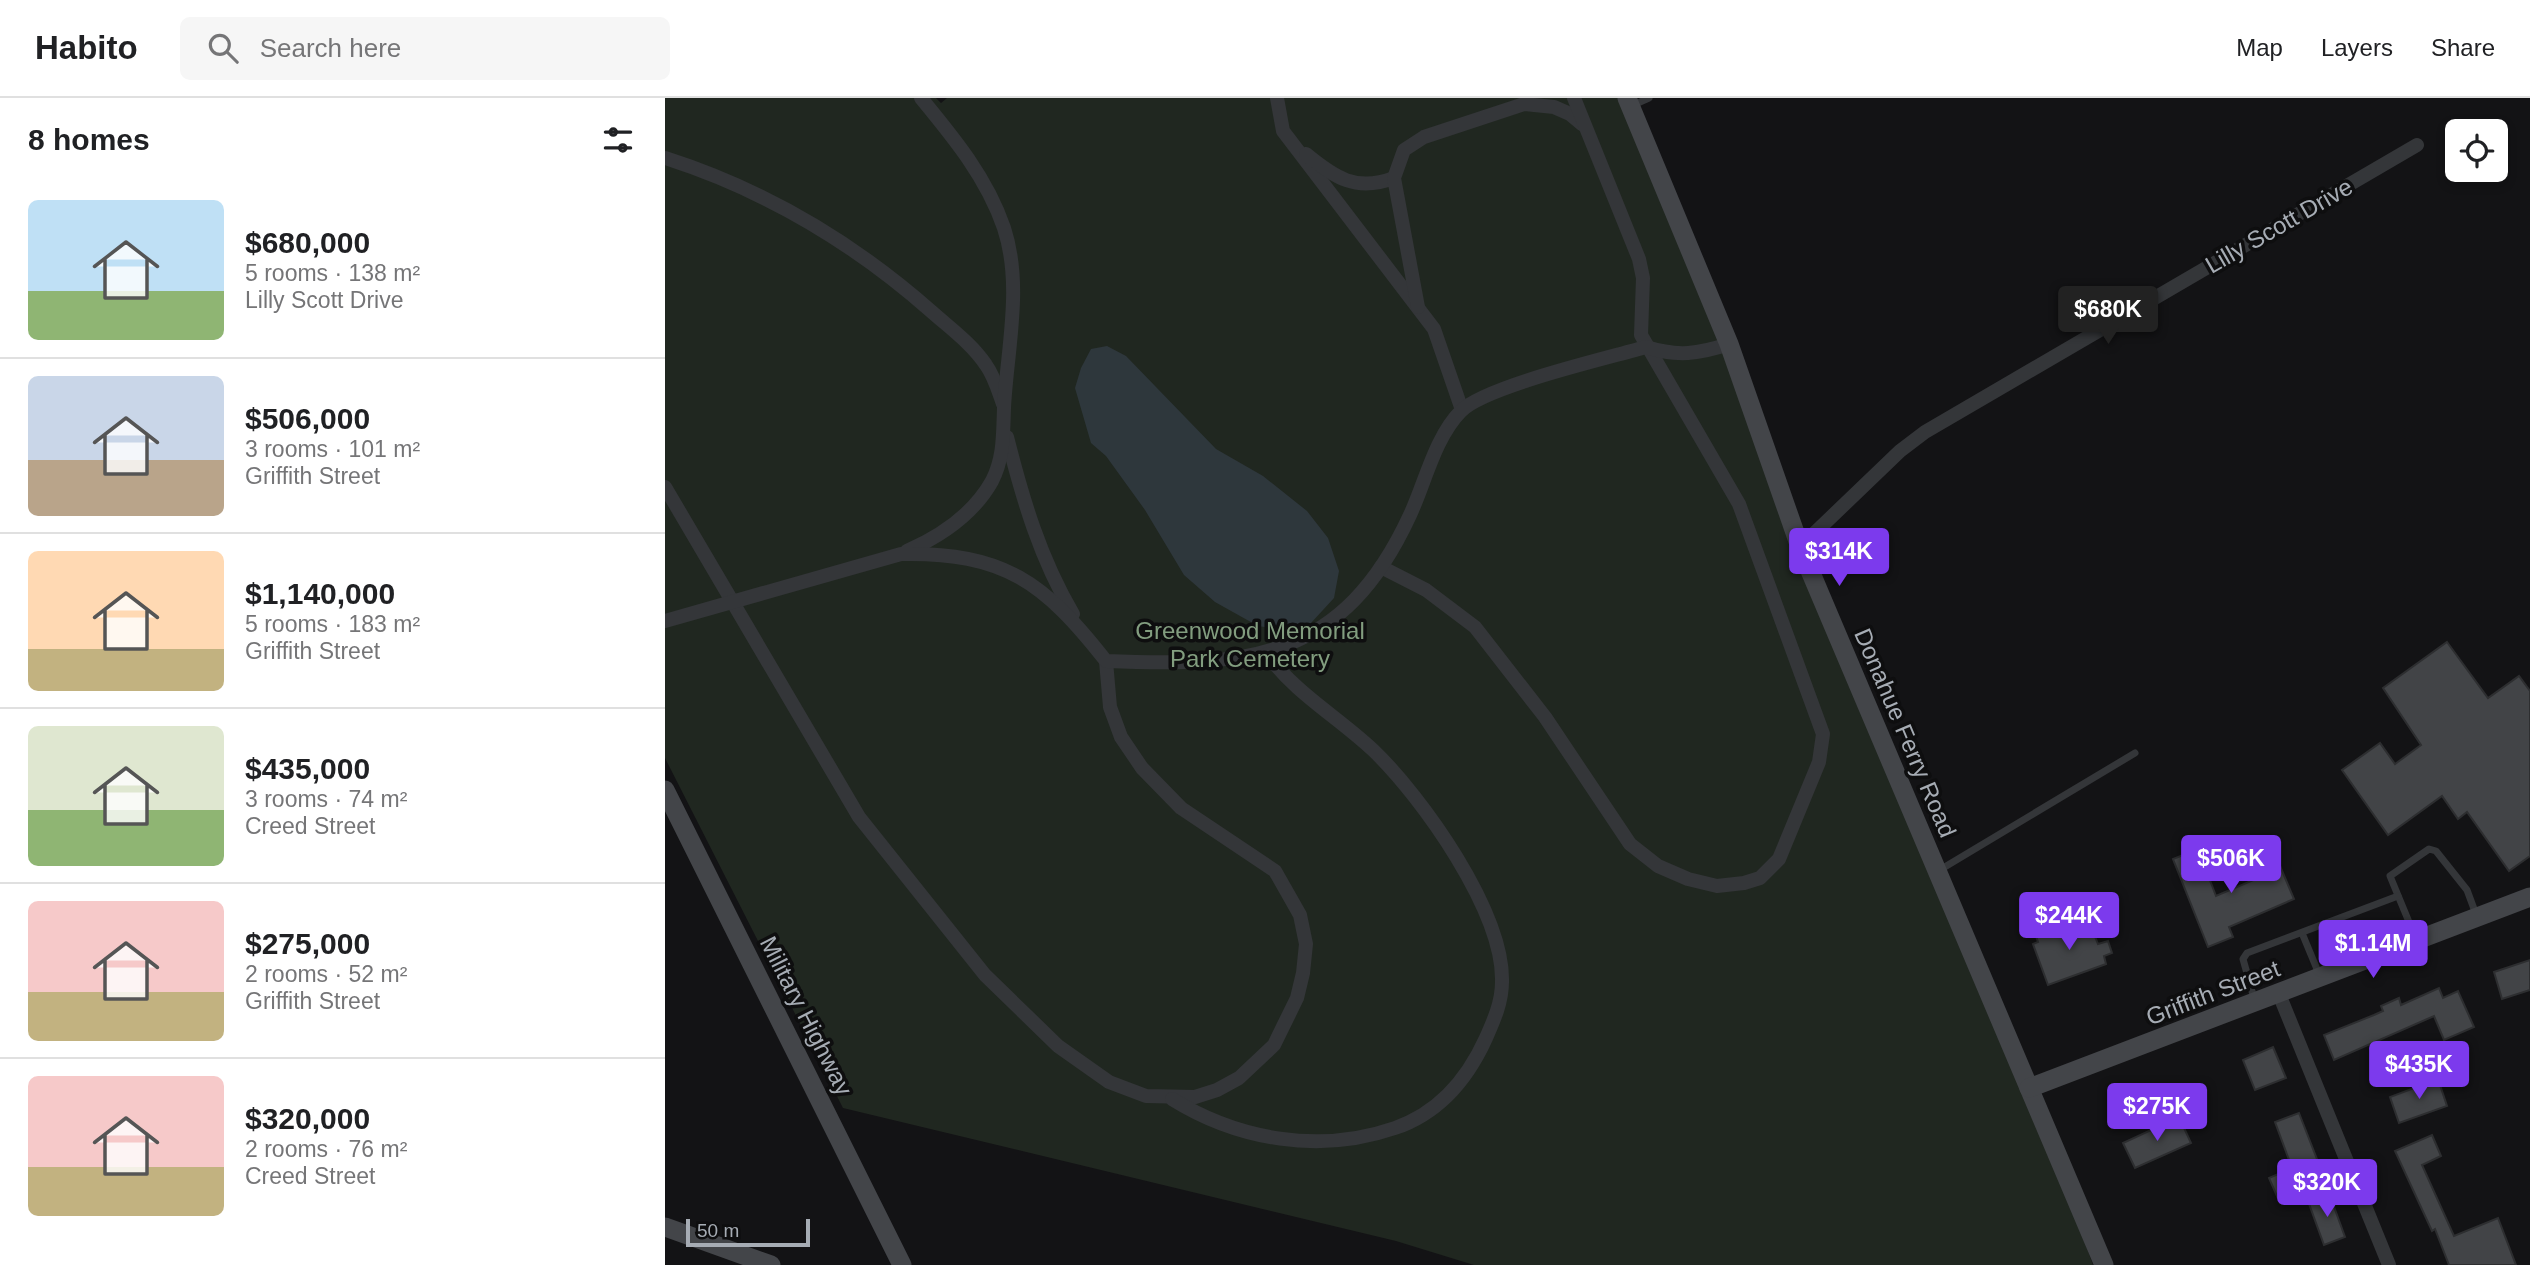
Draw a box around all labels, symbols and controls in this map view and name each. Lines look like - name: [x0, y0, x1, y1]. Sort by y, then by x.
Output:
- search box: [180, 17, 670, 80]
- text: Habito: [35, 29, 138, 66]
- icon: search: [204, 29, 242, 67]
- text: Search here: [260, 33, 401, 63]
- text: Map: [2236, 34, 2283, 61]
- text: Layers: [2321, 34, 2393, 61]
- text: Share: [2431, 34, 2495, 61]
- map controls: [2445, 119, 2508, 182]
- button: locate: [2445, 119, 2508, 182]
- icon: filters: [599, 121, 637, 159]
- text: 8 homes: [28, 123, 150, 156]
- street label: Lilly Scott Drive: [2200, 173, 2357, 279]
- text: $680,000: [245, 226, 370, 259]
- icon: home: [84, 228, 168, 312]
- text: 5 rooms · 138 m²: [245, 260, 420, 286]
- pin: $680K: [2059, 286, 2157, 346]
- text: Lilly Scott Drive: [245, 287, 403, 313]
- text: $680K: [2074, 296, 2142, 322]
- text: $506,000: [245, 402, 370, 435]
- icon: home: [84, 404, 168, 488]
- text: 3 rooms · 101 m²: [245, 436, 420, 462]
- text: Griffith Street: [245, 463, 380, 489]
- pin: $314K: [1790, 528, 1888, 588]
- text: $314K: [1805, 538, 1873, 564]
- text: $1,140,000: [245, 577, 395, 610]
- icon: home: [84, 579, 168, 663]
- text: 5 rooms · 183 m²: [245, 611, 420, 637]
- park label: Greenwood Memorial Park Cemetery: [1135, 617, 1365, 672]
- street label: Donahue Ferry Road: [1849, 624, 1962, 841]
- text: Griffith Street: [245, 638, 380, 664]
- text: $435,000: [245, 752, 370, 785]
- icon: home: [84, 754, 168, 838]
- text: 3 rooms · 74 m²: [245, 786, 407, 812]
- text: Creed Street: [245, 813, 375, 839]
- pin: $506K: [2182, 836, 2280, 895]
- text: $506K: [2197, 845, 2265, 871]
- pin: $244K: [2020, 892, 2118, 952]
- text: $244K: [2035, 902, 2103, 928]
- pin: $1.14M: [2316, 920, 2430, 980]
- text: $275,000: [245, 927, 370, 960]
- icon: home: [84, 929, 168, 1013]
- text: $1.14M: [2335, 930, 2411, 956]
- street label: Military Highway: [755, 932, 858, 1100]
- street label: Griffith Street: [2142, 955, 2284, 1030]
- text: 2 rooms · 52 m²: [245, 961, 407, 987]
- text: Griffith Street: [245, 988, 380, 1014]
- pin: $435K: [2370, 1042, 2468, 1101]
- text: $435K: [2385, 1051, 2453, 1077]
- pin: $275K: [2108, 1084, 2206, 1143]
- text: $275K: [2123, 1093, 2191, 1119]
- text: $320,000: [245, 1102, 370, 1135]
- icon: home: [84, 1104, 168, 1188]
- text: 2 rooms · 76 m²: [245, 1136, 407, 1162]
- pin: $320K: [2278, 1160, 2376, 1219]
- text: Creed Street: [245, 1163, 375, 1189]
- text: $320K: [2293, 1169, 2361, 1195]
- scale bar: [686, 1216, 810, 1248]
- text: 50 m: [697, 1220, 739, 1241]

